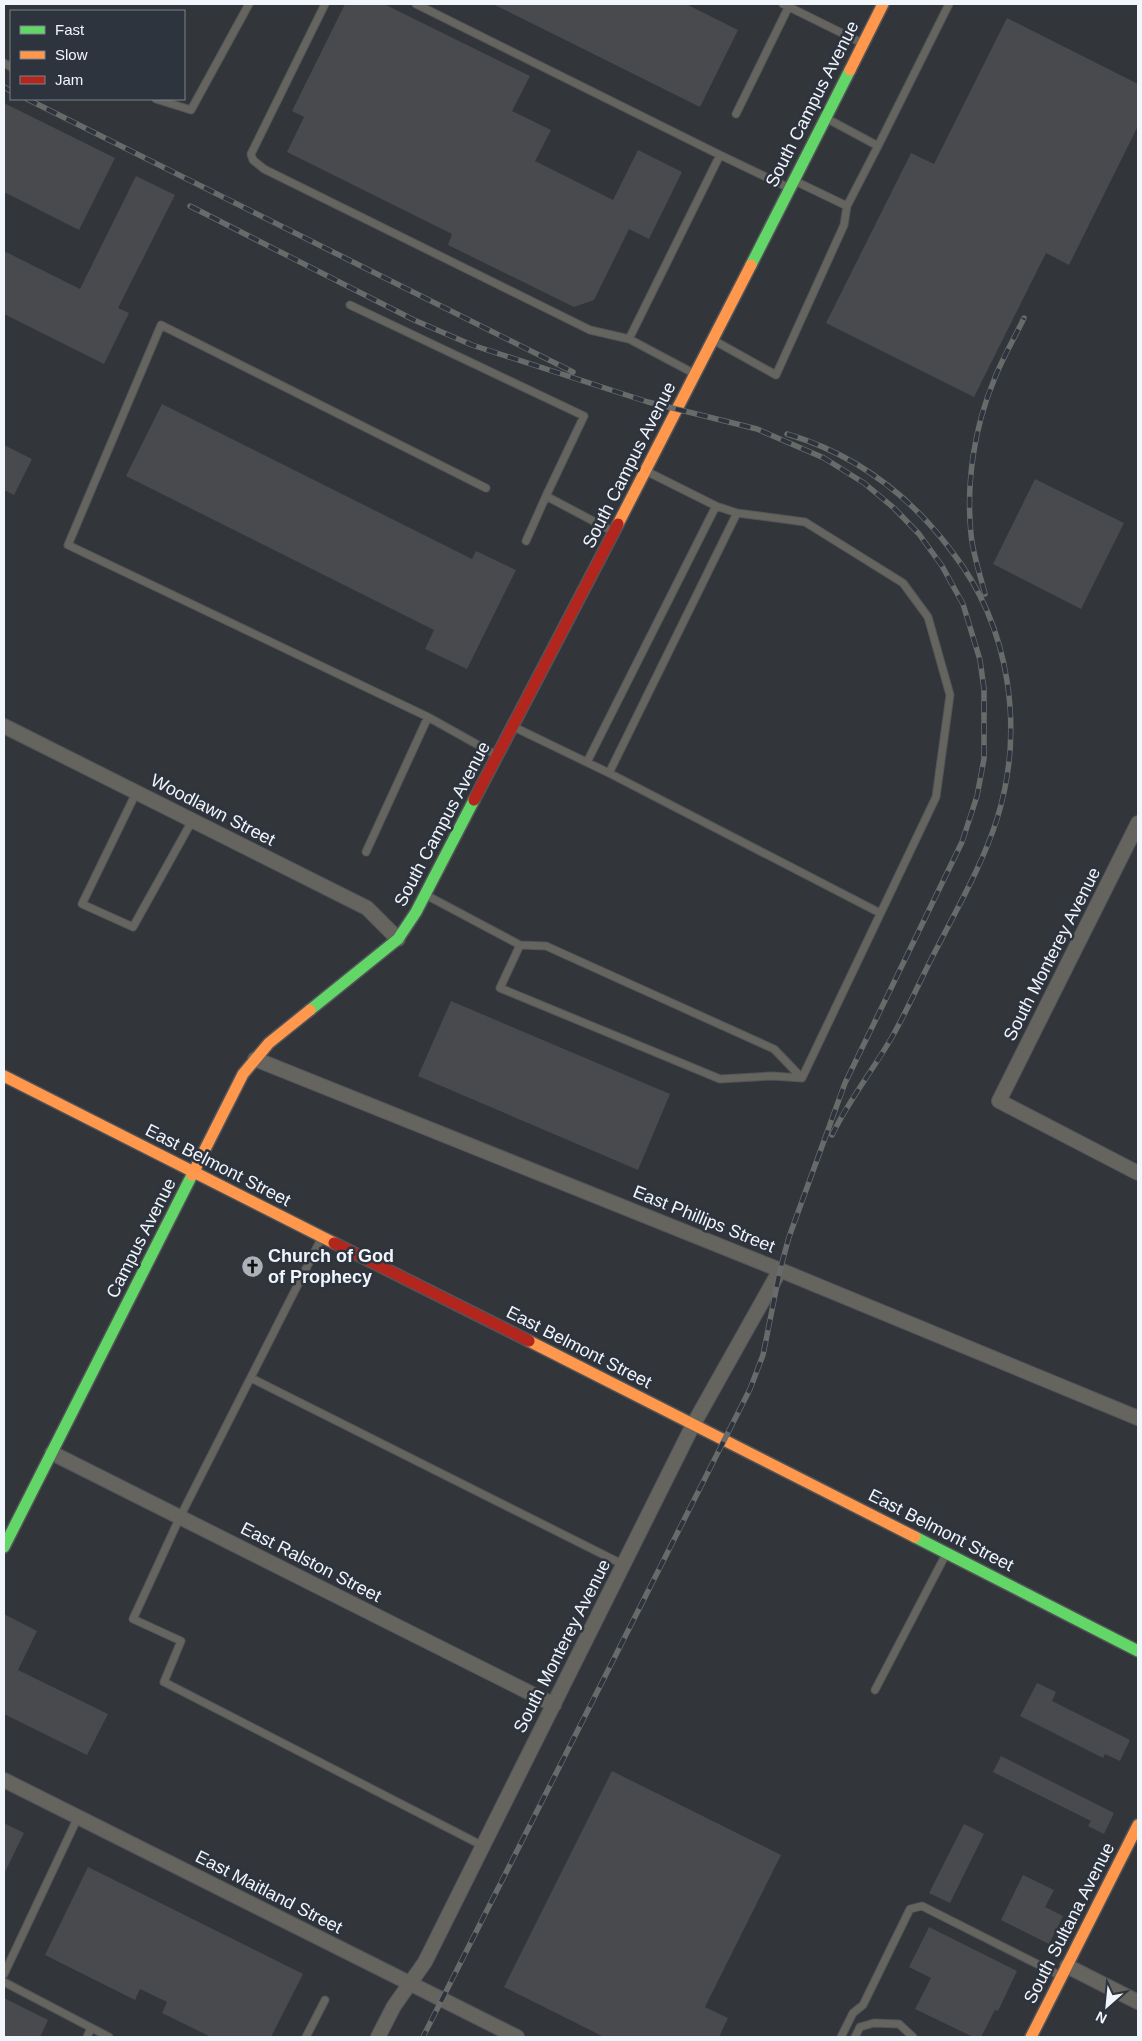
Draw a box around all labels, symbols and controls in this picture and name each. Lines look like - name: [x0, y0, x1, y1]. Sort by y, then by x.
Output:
- legend: [10, 10, 185, 100]
- street label: South Campus Avenue: [761, 18, 863, 190]
- text: Fast: [55, 21, 85, 38]
- text: Slow: [55, 46, 88, 63]
- text: Jam: [55, 71, 83, 88]
- street label: South Campus Avenue: [578, 379, 680, 551]
- street label: South Campus Avenue: [390, 738, 494, 910]
- street label: Woodlawn Street: [148, 770, 278, 850]
- street label: South Monterey Avenue: [1000, 864, 1104, 1044]
- street label: East Belmont Street: [142, 1120, 294, 1210]
- street label: Campus Avenue: [102, 1175, 180, 1301]
- street label: East Phillips Street: [630, 1181, 778, 1257]
- place label: Church of God of Prophecy: [268, 1246, 394, 1287]
- church icon: Church of God of Prophecy: [240, 1254, 264, 1278]
- street label: East Belmont Street: [503, 1302, 655, 1392]
- street label: East Belmont Street: [865, 1485, 1017, 1575]
- street label: East Ralston Street: [237, 1518, 385, 1606]
- street label: South Monterey Avenue: [510, 1556, 614, 1736]
- street label: South Sultana Avenue: [1020, 1839, 1118, 2007]
- street label: East Maitland Street: [192, 1846, 346, 1938]
- north arrow: [1082, 1981, 1132, 2031]
- text: N: [1093, 2008, 1109, 2027]

